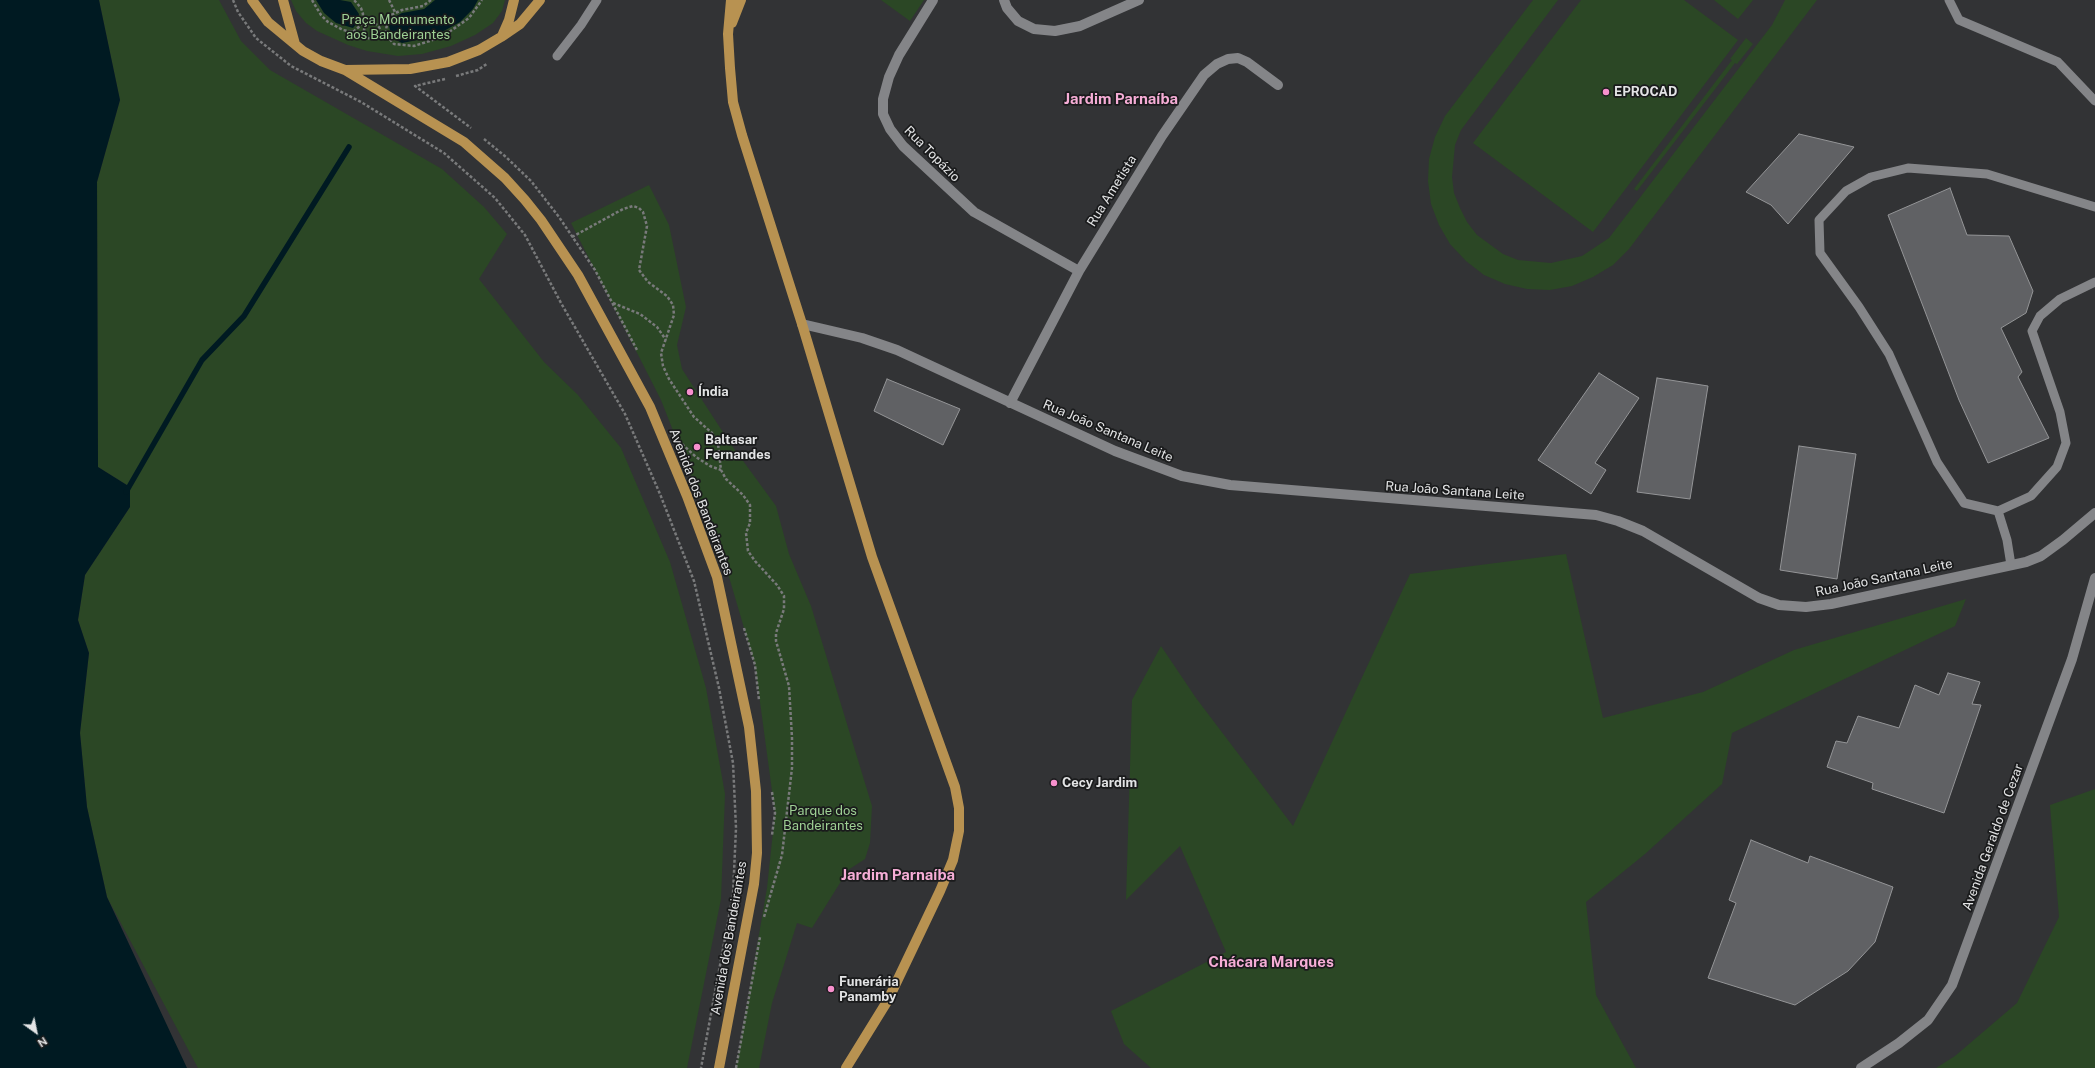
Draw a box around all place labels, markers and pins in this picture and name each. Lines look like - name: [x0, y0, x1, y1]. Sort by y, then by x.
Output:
- place label: EPROCAD: [1614, 84, 1677, 100]
- marker: EPROCAD: [1601, 87, 1611, 97]
- place label: Índia: [698, 384, 728, 400]
- marker: Índia: [685, 387, 695, 397]
- place label: Baltasar Fernandes: [705, 432, 771, 463]
- marker: Baltasar Fernandes: [692, 442, 702, 452]
- place label: Cecy Jardim: [1062, 775, 1137, 791]
- marker: Cecy Jardim: [1049, 778, 1059, 788]
- place label: Funerária Panamby: [839, 974, 899, 1005]
- marker: Funerária Panamby: [826, 984, 836, 994]

